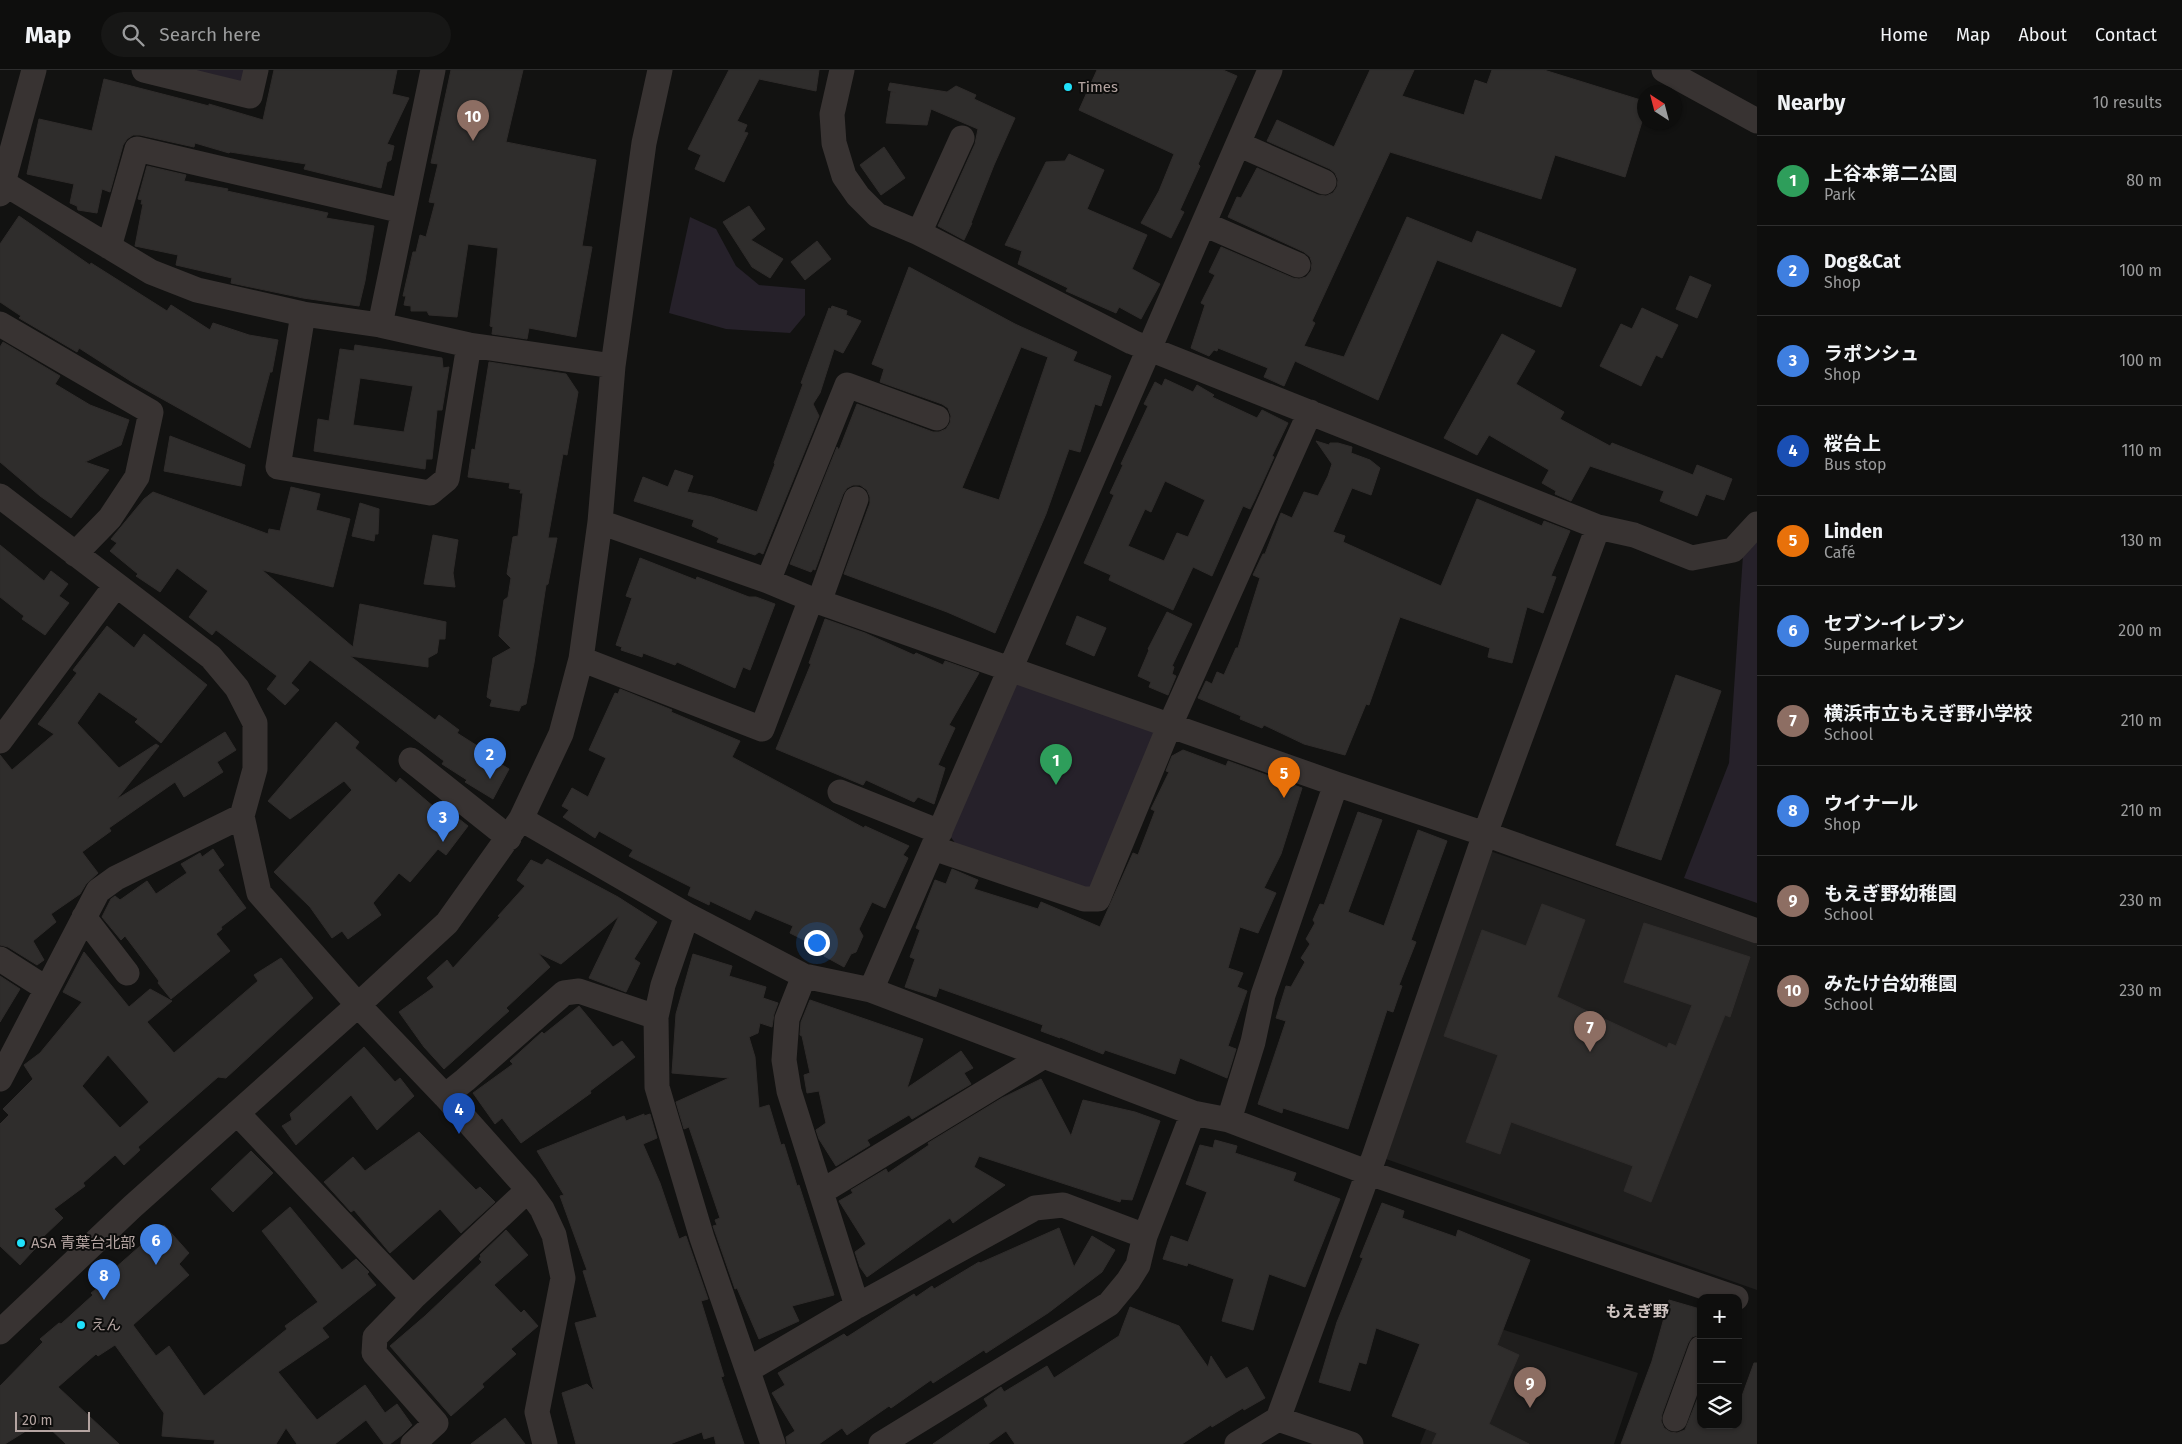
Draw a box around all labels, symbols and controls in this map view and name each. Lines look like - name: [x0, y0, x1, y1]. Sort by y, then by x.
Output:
- search box: [101, 12, 451, 57]
- text: Map: [25, 21, 71, 49]
- icon: search: [119, 21, 147, 49]
- text: Search here: [159, 23, 261, 46]
- text: Home: [1880, 24, 1928, 46]
- text: Map: [1956, 24, 1990, 46]
- text: About: [2018, 24, 2067, 46]
- text: Contact: [2095, 24, 2157, 46]
- place label: Times: [1078, 78, 1118, 96]
- marker: Times: [1062, 81, 1074, 93]
- north arrow: [1637, 85, 1682, 130]
- text: Nearby: [1777, 90, 1845, 116]
- text: 10 results: [2093, 93, 2162, 112]
- pin: 10: [457, 100, 489, 141]
- text: 上谷本第二公園: [1824, 162, 1957, 185]
- text: 1: [1789, 171, 1797, 190]
- text: 80 m: [2126, 171, 2162, 190]
- text: Park: [1824, 185, 1856, 204]
- text: Dog&Cat: [1824, 250, 1901, 273]
- text: 2: [1789, 261, 1797, 280]
- text: 100 m: [2119, 261, 2162, 280]
- text: Shop: [1824, 273, 1861, 292]
- text: ラポンシュ: [1824, 342, 1919, 365]
- text: 3: [1789, 351, 1797, 370]
- text: 100 m: [2119, 351, 2162, 370]
- text: Shop: [1824, 365, 1861, 384]
- text: 桜台上: [1824, 432, 1881, 455]
- text: 4: [1788, 441, 1798, 460]
- text: 110 m: [2121, 441, 2162, 460]
- text: Bus stop: [1824, 455, 1887, 474]
- text: Linden: [1824, 520, 1883, 543]
- text: 5: [1789, 531, 1797, 550]
- text: 130 m: [2120, 531, 2162, 550]
- text: Café: [1824, 543, 1855, 562]
- text: セブン-イレブン: [1824, 612, 1965, 635]
- text: 6: [1788, 621, 1798, 640]
- text: 200 m: [2118, 621, 2162, 640]
- text: Supermarket: [1824, 635, 1918, 654]
- text: 横浜市立もえぎ野小学校: [1824, 702, 2032, 725]
- text: 7: [1789, 711, 1797, 730]
- text: 210 m: [2121, 711, 2162, 730]
- text: School: [1824, 725, 1873, 744]
- pin: 2: [474, 738, 506, 779]
- pin: 1: [1040, 744, 1072, 785]
- pin: 5: [1268, 757, 1300, 798]
- text: ウイナール: [1824, 792, 1919, 815]
- pin: 3: [427, 801, 459, 842]
- text: 8: [1788, 801, 1798, 820]
- text: 210 m: [2121, 801, 2162, 820]
- text: Shop: [1824, 815, 1861, 834]
- text: もえぎ野幼稚園: [1824, 882, 1956, 905]
- text: 9: [1789, 891, 1797, 910]
- text: 230 m: [2119, 891, 2162, 910]
- text: School: [1824, 905, 1873, 924]
- your location: [804, 930, 830, 956]
- text: みたけ台幼稚園: [1824, 972, 1957, 995]
- text: 10: [1785, 981, 1801, 1000]
- text: 230 m: [2119, 981, 2162, 1000]
- text: School: [1824, 995, 1873, 1014]
- pin: 7: [1574, 1011, 1606, 1052]
- pin: 4: [443, 1093, 475, 1134]
- pin: 6: [140, 1224, 172, 1265]
- place label: ASA 青葉台北部: [31, 1234, 135, 1252]
- marker: ASA 青葉台北部: [15, 1237, 27, 1249]
- pin: 8: [88, 1259, 120, 1300]
- map controls: [1697, 1294, 1742, 1429]
- button: +: [1697, 1294, 1742, 1339]
- district label: もえぎ野: [1605, 1302, 1669, 1321]
- place label: えん: [91, 1316, 121, 1334]
- marker: えん: [75, 1319, 87, 1331]
- button: −: [1697, 1339, 1742, 1384]
- pin: 9: [1514, 1367, 1546, 1408]
- button: layers: [1697, 1384, 1742, 1429]
- scale bar: [15, 1409, 90, 1432]
- text: 20 m: [22, 1412, 52, 1429]

